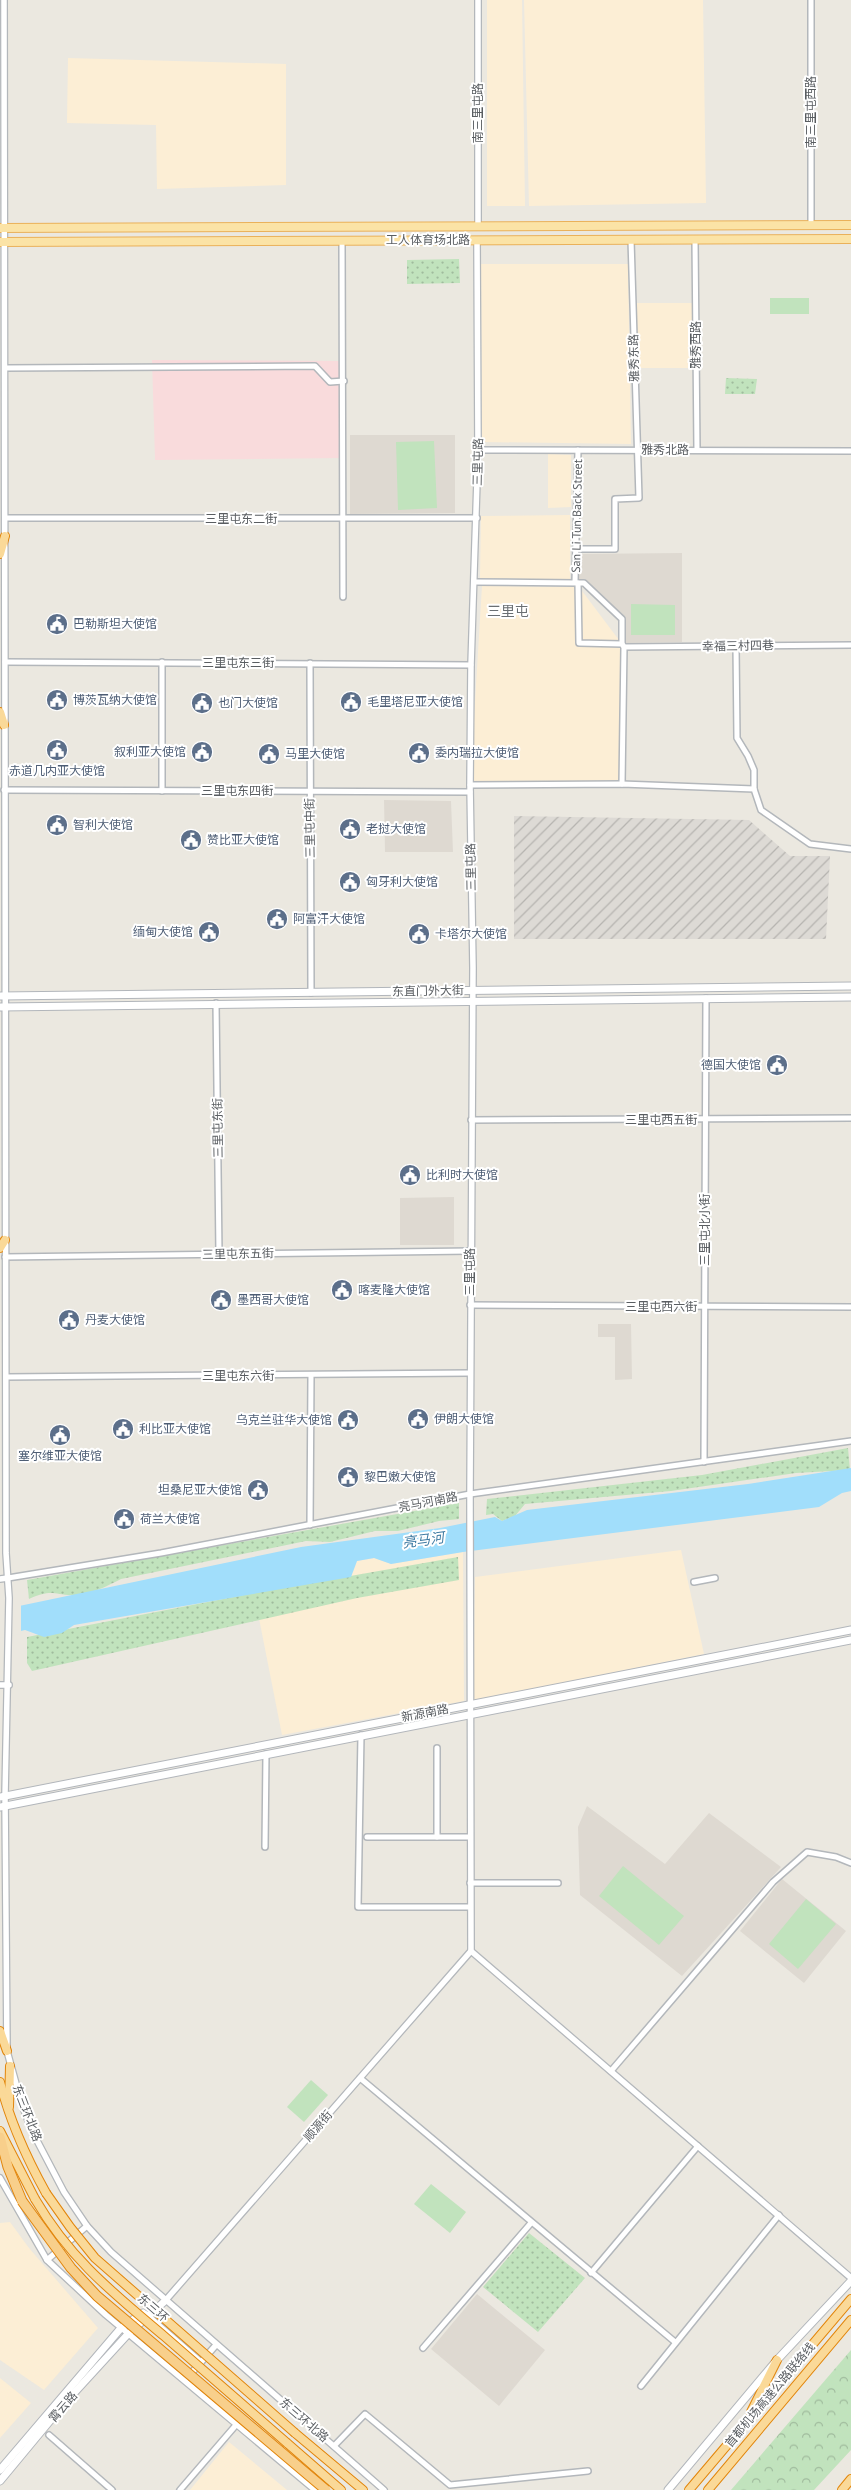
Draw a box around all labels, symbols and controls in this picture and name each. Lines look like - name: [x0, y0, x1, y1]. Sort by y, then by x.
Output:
- street label: 南三里屯西路: [803, 76, 818, 148]
- street label: 南三里屯路: [470, 83, 485, 143]
- street label: 工人体育场北路: [386, 232, 470, 247]
- street label: 雅秀西路: [688, 321, 703, 369]
- street label: 雅秀东路: [626, 334, 641, 382]
- street label: 三里屯路: [470, 438, 485, 486]
- street label: 雅秀北路: [641, 442, 689, 457]
- street label: San Li Tun Back Street: [568, 459, 585, 573]
- street label: 三里屯东二街: [205, 511, 277, 526]
- district label: 三里屯: [487, 602, 529, 620]
- public building icon: 巴勒斯坦大使馆: [45, 612, 69, 636]
- place label: 巴勒斯坦大使馆: [73, 616, 157, 631]
- street label: 幸福三村四巷: [702, 637, 774, 654]
- street label: 三里屯东三街: [202, 655, 274, 670]
- public building icon: 博茨瓦纳大使馆: [45, 688, 69, 712]
- public building icon: 毛里塔尼亚大使馆: [339, 690, 363, 714]
- public building icon: 也门大使馆: [190, 691, 214, 715]
- place label: 博茨瓦纳大使馆: [73, 692, 157, 707]
- place label: 毛里塔尼亚大使馆: [367, 694, 463, 709]
- place label: 也门大使馆: [218, 695, 278, 710]
- public building icon: 赤道几内亚大使馆: [45, 738, 69, 762]
- public building icon: 叙利亚大使馆: [190, 740, 214, 764]
- public building icon: 委内瑞拉大使馆: [407, 741, 431, 765]
- public building icon: 马里大使馆: [257, 742, 281, 766]
- place label: 叙利亚大使馆: [114, 744, 186, 759]
- place label: 委内瑞拉大使馆: [435, 745, 519, 760]
- place label: 马里大使馆: [285, 746, 345, 761]
- place label: 赤道几内亚大使馆: [9, 763, 105, 778]
- street label: 三里屯东四街: [201, 783, 273, 798]
- street label: 三里屯中街: [301, 798, 318, 858]
- public building icon: 智利大使馆: [45, 813, 69, 837]
- place label: 智利大使馆: [73, 817, 133, 832]
- public building icon: 老挝大使馆: [338, 817, 362, 841]
- place label: 老挝大使馆: [366, 821, 426, 836]
- public building icon: 赞比亚大使馆: [179, 828, 203, 852]
- place label: 赞比亚大使馆: [207, 832, 279, 847]
- street label: 三里屯路: [463, 843, 478, 891]
- public building icon: 匈牙利大使馆: [338, 870, 362, 894]
- place label: 匈牙利大使馆: [366, 874, 438, 889]
- public building icon: 阿富汗大使馆: [265, 907, 289, 931]
- place label: 阿富汗大使馆: [293, 911, 365, 926]
- public building icon: 缅甸大使馆: [197, 920, 221, 944]
- public building icon: 卡塔尔大使馆: [407, 922, 431, 946]
- place label: 缅甸大使馆: [133, 924, 193, 939]
- place label: 卡塔尔大使馆: [435, 926, 507, 941]
- street label: 东直门外大街: [392, 982, 464, 999]
- public building icon: 德国大使馆: [765, 1053, 789, 1077]
- place label: 德国大使馆: [701, 1057, 761, 1072]
- street label: 三里屯东街: [209, 1098, 226, 1158]
- street label: 三里屯西五街: [625, 1112, 697, 1127]
- public building icon: 比利时大使馆: [398, 1163, 422, 1187]
- place label: 比利时大使馆: [426, 1167, 498, 1182]
- street label: 三里屯北小街: [697, 1194, 712, 1266]
- street label: 三里屯东五街: [202, 1245, 274, 1262]
- street label: 三里屯路: [462, 1248, 477, 1296]
- public building icon: 喀麦隆大使馆: [330, 1278, 354, 1302]
- place label: 喀麦隆大使馆: [358, 1282, 430, 1297]
- public building icon: 墨西哥大使馆: [209, 1288, 233, 1312]
- place label: 墨西哥大使馆: [237, 1292, 309, 1307]
- street label: 三里屯西六街: [625, 1299, 697, 1314]
- public building icon: 丹麦大使馆: [57, 1308, 81, 1332]
- place label: 丹麦大使馆: [85, 1312, 145, 1327]
- street label: 三里屯东六街: [202, 1368, 274, 1383]
- public building icon: 伊朗大使馆: [406, 1407, 430, 1431]
- public building icon: 乌克兰驻华大使馆: [336, 1408, 360, 1432]
- place label: 伊朗大使馆: [434, 1411, 494, 1426]
- place label: 乌克兰驻华大使馆: [236, 1412, 332, 1427]
- public building icon: 利比亚大使馆: [111, 1417, 135, 1441]
- place label: 利比亚大使馆: [139, 1421, 211, 1436]
- public building icon: 塞尔维亚大使馆: [48, 1423, 72, 1447]
- place label: 塞尔维亚大使馆: [18, 1448, 102, 1463]
- public building icon: 黎巴嫩大使馆: [336, 1465, 360, 1489]
- place label: 黎巴嫩大使馆: [364, 1469, 436, 1484]
- public building icon: 坦桑尼亚大使馆: [246, 1478, 270, 1502]
- place label: 坦桑尼亚大使馆: [158, 1482, 242, 1497]
- street label: 亮马河南路: [397, 1488, 459, 1515]
- public building icon: 荷兰大使馆: [112, 1507, 136, 1531]
- place label: 荷兰大使馆: [140, 1511, 200, 1526]
- water label: 亮马河: [401, 1528, 448, 1552]
- street label: 新源南路: [400, 1701, 450, 1724]
- street label: 东三环北路: [10, 2082, 45, 2144]
- street label: 顺源街: [300, 2107, 335, 2144]
- street label: 东三环: [135, 2290, 172, 2325]
- street label: 首都机场高速公路联络线: [721, 2339, 818, 2450]
- street label: 霄云路: [45, 2388, 80, 2425]
- street label: 东三环北路: [277, 2394, 332, 2445]

